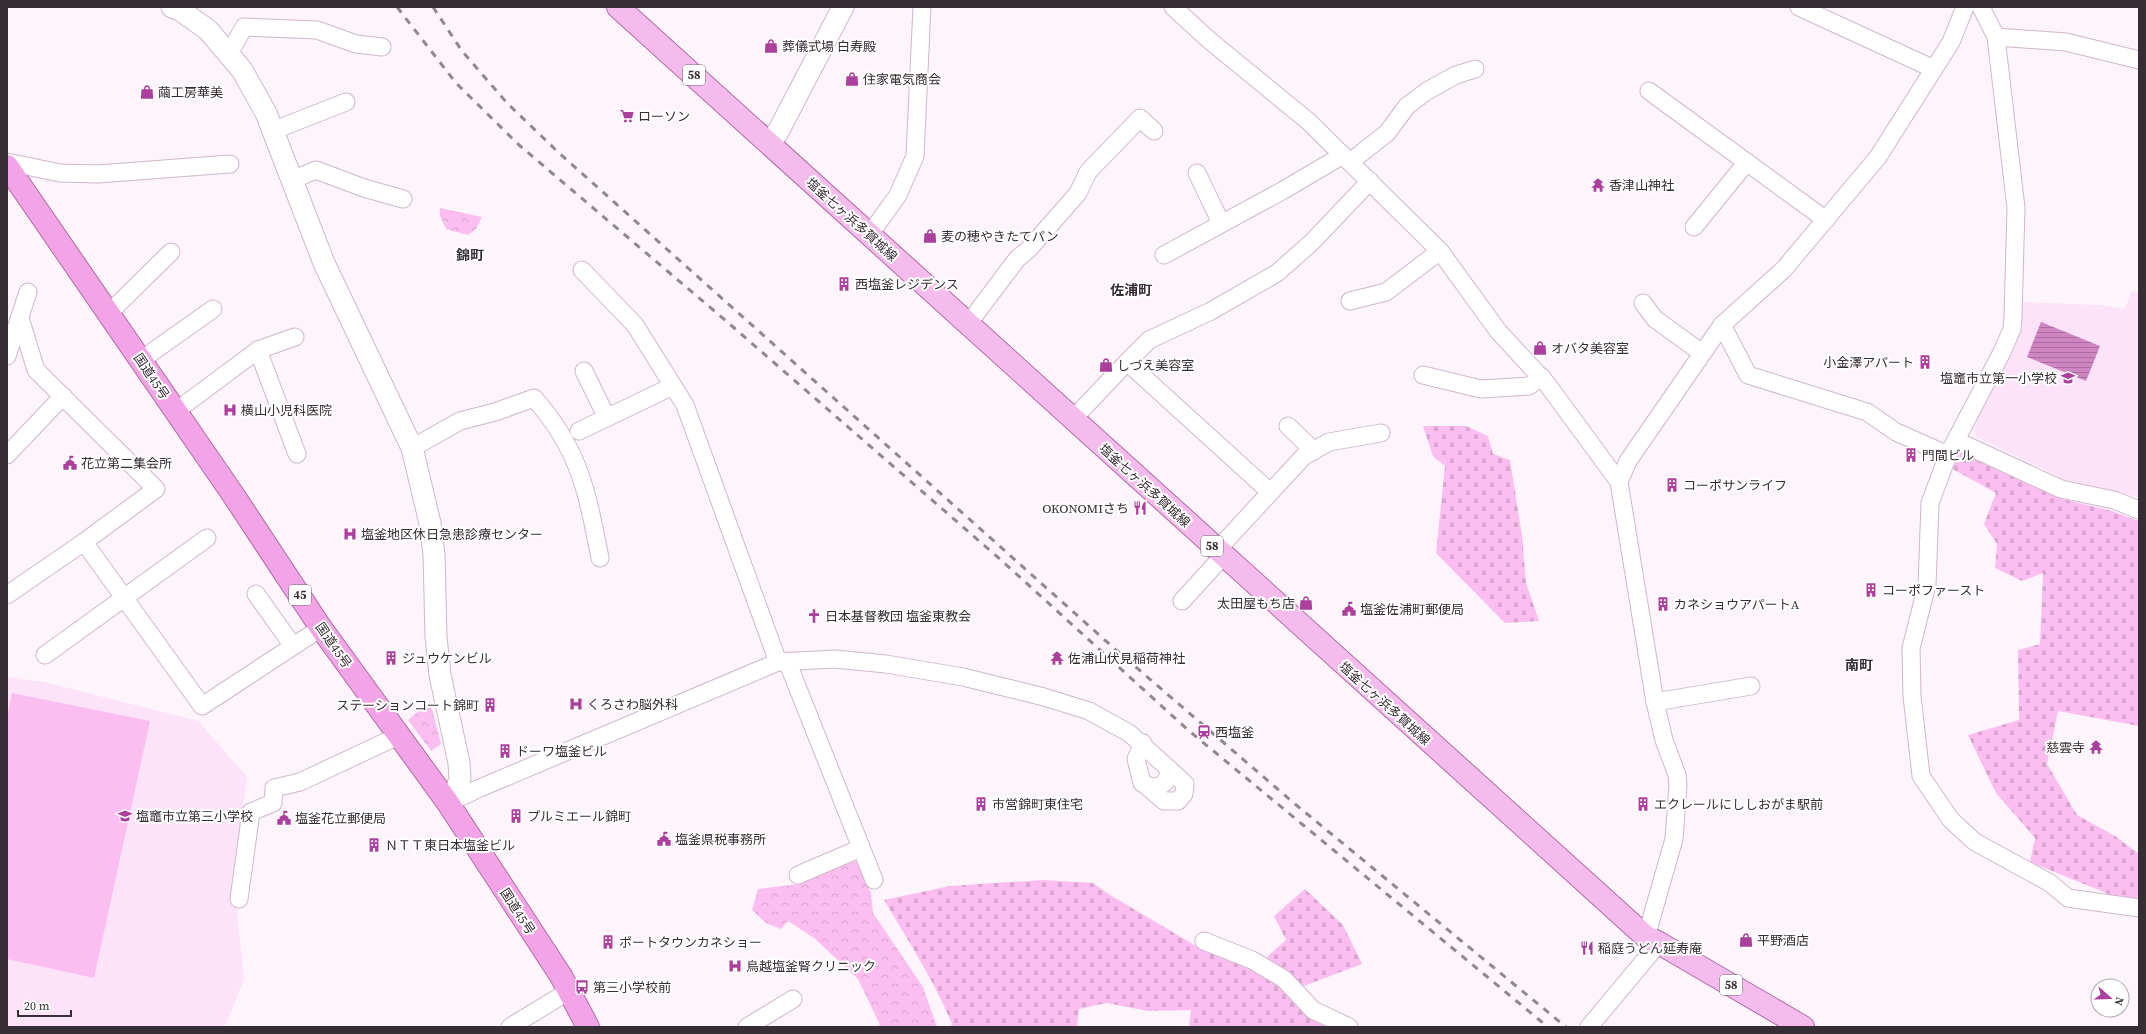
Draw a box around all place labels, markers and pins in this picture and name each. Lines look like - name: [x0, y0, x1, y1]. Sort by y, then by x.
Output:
- shop icon: 葬儀式場 白寿殿: [763, 38, 779, 54]
- place label: 葬儀式場 白寿殿: [782, 38, 876, 55]
- shop icon: 住家電気商会: [844, 71, 860, 87]
- place label: 住家電気商会: [863, 71, 941, 88]
- shop icon: 繭工房華美: [139, 84, 155, 100]
- place label: 繭工房華美: [158, 84, 223, 101]
- supermarket icon: ローソン: [619, 108, 635, 124]
- place label: ローソン: [638, 108, 690, 125]
- temple icon: 香津山神社: [1590, 177, 1606, 193]
- place label: 香津山神社: [1609, 177, 1674, 194]
- shop icon: 麦の穂やきたてパン: [922, 228, 938, 244]
- place label: 麦の穂やきたてパン: [941, 228, 1059, 245]
- building icon: 西塩釜レジデンス: [836, 276, 852, 292]
- place label: 西塩釜レジデンス: [855, 276, 959, 293]
- shop icon: オバタ美容室: [1532, 340, 1548, 356]
- place label: オバタ美容室: [1551, 340, 1629, 357]
- place label: 小金澤アパート: [1823, 354, 1914, 371]
- building icon: 小金澤アパート: [1917, 354, 1933, 370]
- shop icon: しづえ美容室: [1098, 357, 1114, 373]
- place label: しづえ美容室: [1117, 357, 1194, 374]
- place label: 塩竈市立第一小学校: [1940, 370, 2057, 387]
- school or university icon: 塩竈市立第一小学校: [2060, 370, 2076, 386]
- hospital icon: 横山小児科医院: [222, 402, 238, 418]
- place label: 横山小児科医院: [241, 402, 332, 419]
- building icon: 門間ビル: [1903, 447, 1919, 463]
- place label: 門間ビル: [1922, 447, 1974, 464]
- public building icon: 花立第二集会所: [62, 455, 78, 471]
- place label: 花立第二集会所: [81, 455, 172, 472]
- building icon: コーポサンライフ: [1664, 477, 1680, 493]
- place label: コーポサンライフ: [1683, 477, 1787, 494]
- place label: OKONOMIさち: [1042, 500, 1129, 517]
- restaurant icon: OKONOMIさち: [1132, 500, 1148, 516]
- hospital icon: 塩釜地区休日急患診療センター: [342, 526, 358, 542]
- place label: 塩釜地区休日急患診療センター: [361, 526, 543, 543]
- building icon: コーポファースト: [1863, 582, 1879, 598]
- place label: コーポファースト: [1882, 582, 1985, 599]
- place label: 太田屋もち店: [1217, 595, 1295, 612]
- shop icon: 太田屋もち店: [1298, 595, 1314, 611]
- building icon: カネショウアパートA: [1655, 596, 1671, 612]
- place label: カネショウアパートA: [1674, 596, 1800, 613]
- public building icon: 塩釜佐浦町郵便局: [1341, 601, 1357, 617]
- place label: 塩釜佐浦町郵便局: [1360, 601, 1464, 618]
- church icon: 日本基督教団 塩釜東教会: [806, 608, 822, 624]
- place label: 日本基督教団 塩釜東教会: [825, 608, 971, 625]
- building icon: ジュウケンビル: [383, 650, 399, 666]
- place label: ジュウケンビル: [402, 650, 492, 667]
- temple icon: 佐浦山伏見稲荷神社: [1049, 650, 1065, 666]
- place label: 佐浦山伏見稲荷神社: [1068, 650, 1185, 667]
- hospital icon: くろさわ脳外科: [568, 696, 584, 712]
- place label: くろさわ脳外科: [587, 696, 678, 713]
- place label: ステーションコート錦町: [336, 697, 479, 714]
- building icon: ステーションコート錦町: [482, 697, 498, 713]
- station icon: 西塩釜: [1196, 724, 1212, 740]
- place label: 西塩釜: [1215, 724, 1254, 741]
- place label: 慈雲寺: [2046, 739, 2085, 756]
- temple icon: 慈雲寺: [2088, 739, 2104, 755]
- building icon: ドーワ塩釜ビル: [497, 743, 513, 759]
- place label: ドーワ塩釜ビル: [516, 743, 607, 760]
- building icon: 市営錦町東住宅: [973, 796, 989, 812]
- place label: 市営錦町東住宅: [992, 796, 1083, 813]
- building icon: エクレールにししおがま駅前: [1635, 796, 1651, 812]
- place label: エクレールにししおがま駅前: [1654, 796, 1823, 813]
- school or university icon: 塩竈市立第三小学校: [117, 808, 133, 824]
- place label: 塩竈市立第三小学校: [136, 808, 253, 825]
- building icon: プルミエール錦町: [508, 808, 524, 824]
- place label: プルミエール錦町: [527, 808, 631, 825]
- public building icon: 塩釜花立郵便局: [276, 810, 292, 826]
- place label: 塩釜花立郵便局: [295, 810, 386, 827]
- public building icon: 塩釜県税事務所: [656, 831, 672, 847]
- place label: 塩釜県税事務所: [675, 831, 766, 848]
- building icon: ＮＴＴ東日本塩釜ビル: [366, 837, 382, 853]
- place label: ＮＴＴ東日本塩釜ビル: [385, 837, 515, 854]
- shop icon: 平野酒店: [1738, 932, 1754, 948]
- place label: 平野酒店: [1757, 932, 1809, 949]
- building icon: ポートタウンカネショー: [600, 934, 616, 950]
- place label: ポートタウンカネショー: [619, 934, 762, 951]
- restaurant icon: 稲庭うどん延寿庵: [1579, 940, 1595, 956]
- place label: 稲庭うどん延寿庵: [1598, 940, 1702, 957]
- hospital icon: 鳥越塩釜腎クリニック: [727, 958, 743, 974]
- place label: 鳥越塩釜腎クリニック: [746, 958, 876, 975]
- bus stop icon: 第三小学校前: [574, 979, 590, 995]
- place label: 第三小学校前: [593, 979, 671, 996]

